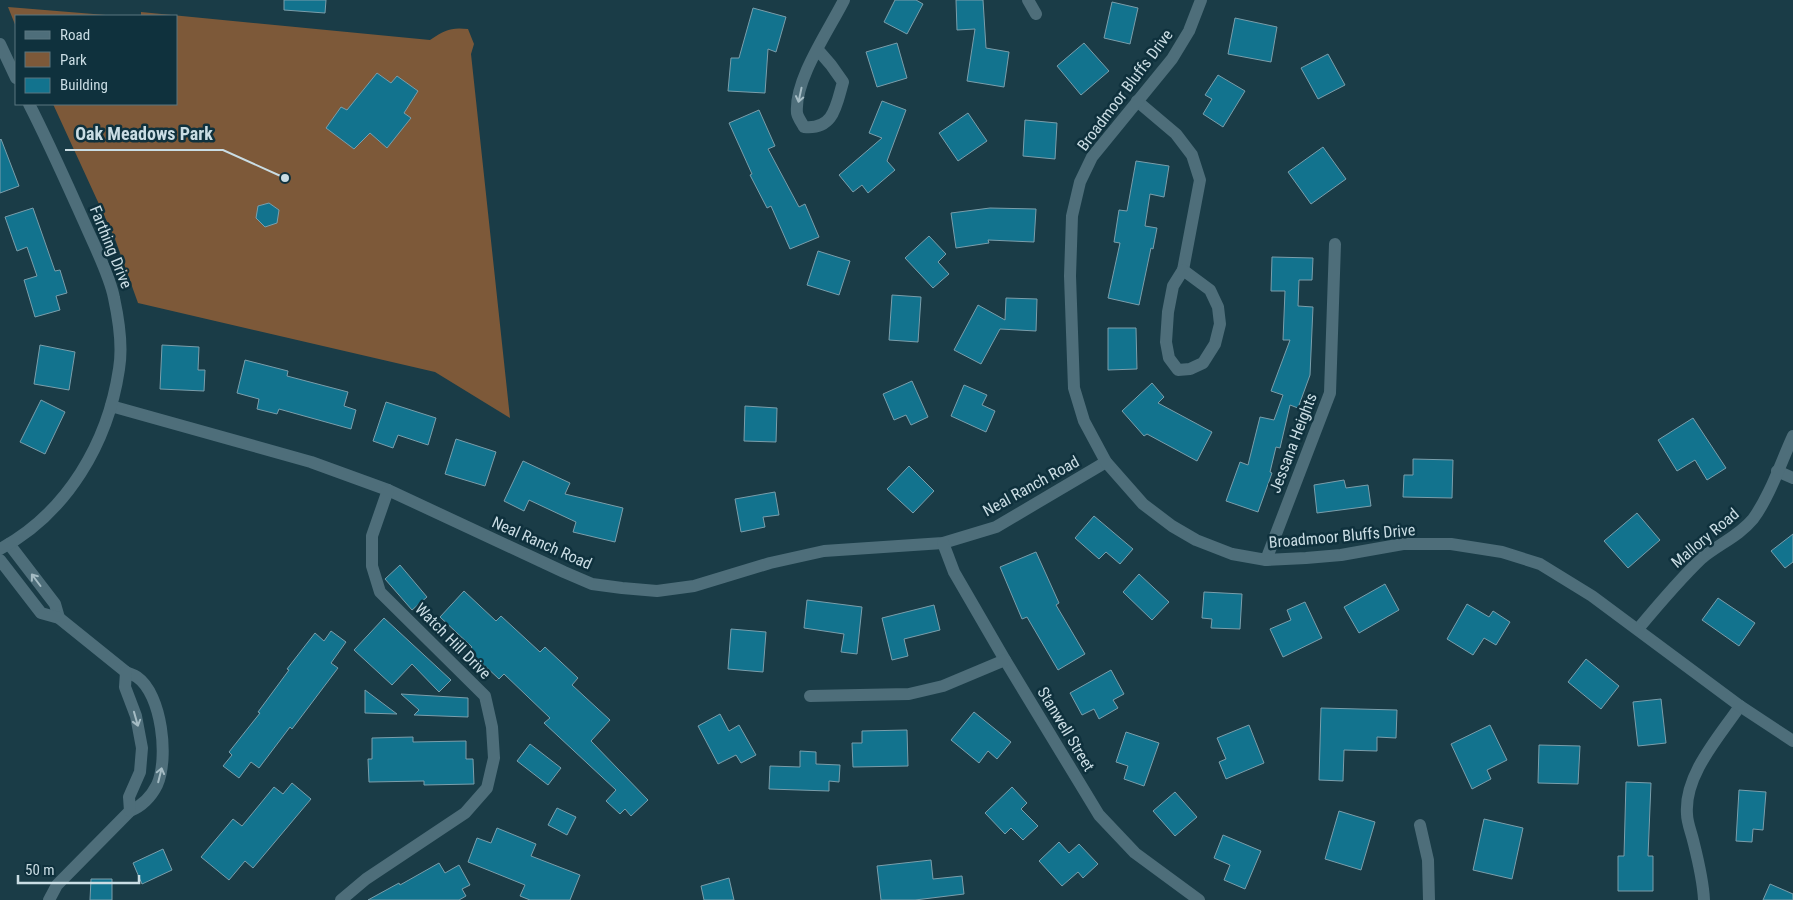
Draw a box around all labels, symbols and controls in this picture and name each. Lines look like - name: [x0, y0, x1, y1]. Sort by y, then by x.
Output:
- legend: [15, 15, 178, 105]
- text: Road: [60, 26, 90, 44]
- street label: Broadmoor Bluffs Drive: [1073, 26, 1177, 154]
- text: Park: [60, 51, 87, 69]
- text: Building: [60, 76, 108, 94]
- one-way arrow: [794, 87, 804, 103]
- callout: Oak Meadows Park: [65, 117, 223, 150]
- text: Oak Meadows Park: [75, 123, 213, 144]
- street label: Farthing Drive: [86, 203, 136, 291]
- street label: Jessana Heights: [1265, 390, 1321, 496]
- street label: Neal Ranch Road: [979, 452, 1083, 520]
- street label: Mallory Road: [1667, 504, 1743, 572]
- street label: Neal Ranch Road: [489, 513, 595, 573]
- street label: Broadmoor Bluffs Drive: [1268, 520, 1416, 552]
- one-way arrow: [31, 574, 42, 587]
- street label: Watch Hill Drive: [411, 599, 495, 683]
- street label: Stanwell Street: [1033, 683, 1099, 775]
- one-way arrow: [132, 711, 141, 727]
- one-way arrow: [155, 768, 165, 784]
- scale bar: [18, 852, 139, 884]
- text: 50 m: [25, 861, 55, 879]

